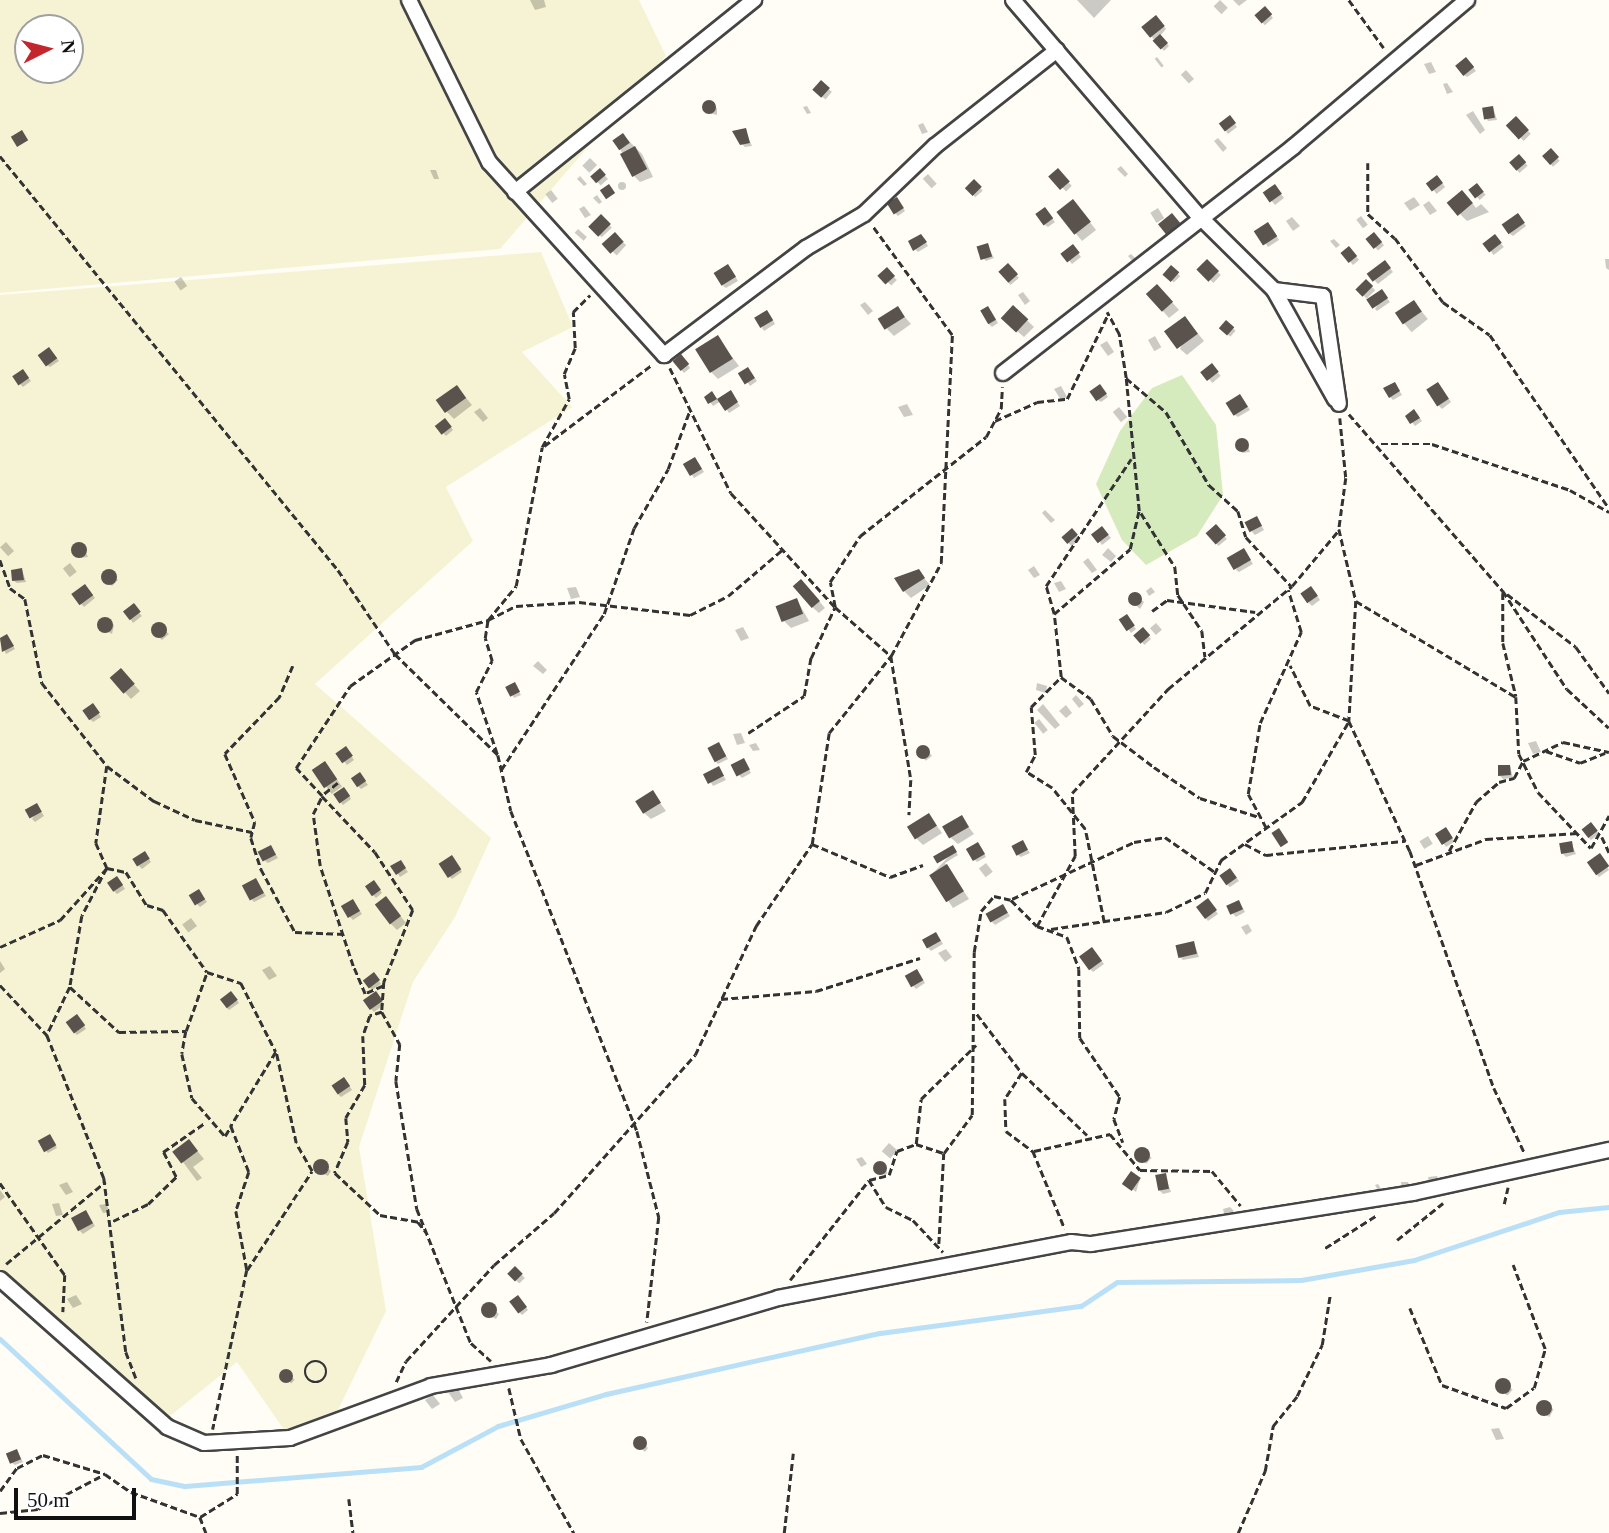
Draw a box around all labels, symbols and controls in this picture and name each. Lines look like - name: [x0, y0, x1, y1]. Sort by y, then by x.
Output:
- north arrow: [14, 14, 84, 84]
- text: N: [57, 39, 80, 55]
- scale bar: [18, 1474, 140, 1518]
- text: 50 m: [27, 1488, 70, 1512]

